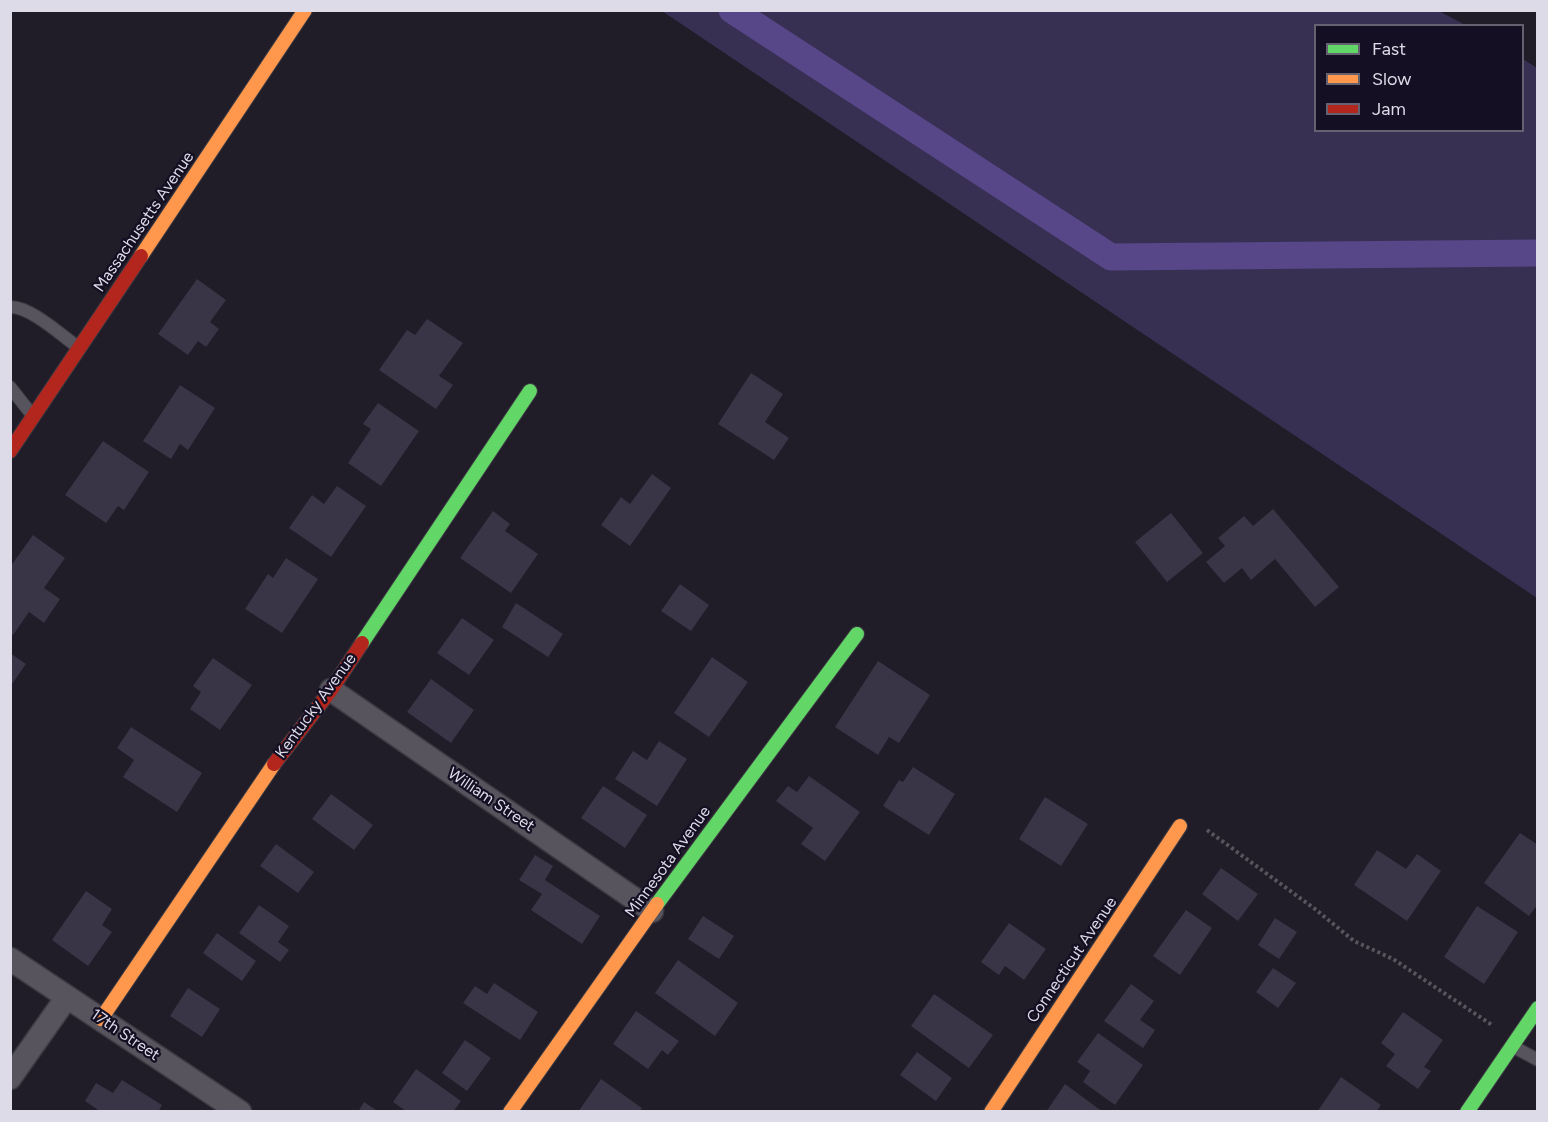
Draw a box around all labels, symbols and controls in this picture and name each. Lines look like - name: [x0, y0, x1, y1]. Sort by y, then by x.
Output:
- legend: [1314, 24, 1524, 132]
- text: Fast: [1372, 38, 1406, 60]
- text: Slow: [1372, 68, 1411, 90]
- text: Jam: [1372, 98, 1406, 120]
- street label: Massachusetts Avenue: [90, 148, 198, 296]
- street label: Kentucky Avenue: [271, 650, 361, 762]
- street label: William Street: [444, 764, 538, 836]
- street label: Minnesota Avenue: [621, 803, 715, 921]
- street label: Connecticut Avenue: [1023, 893, 1121, 1027]
- street label: 17th Street: [87, 1005, 163, 1065]

